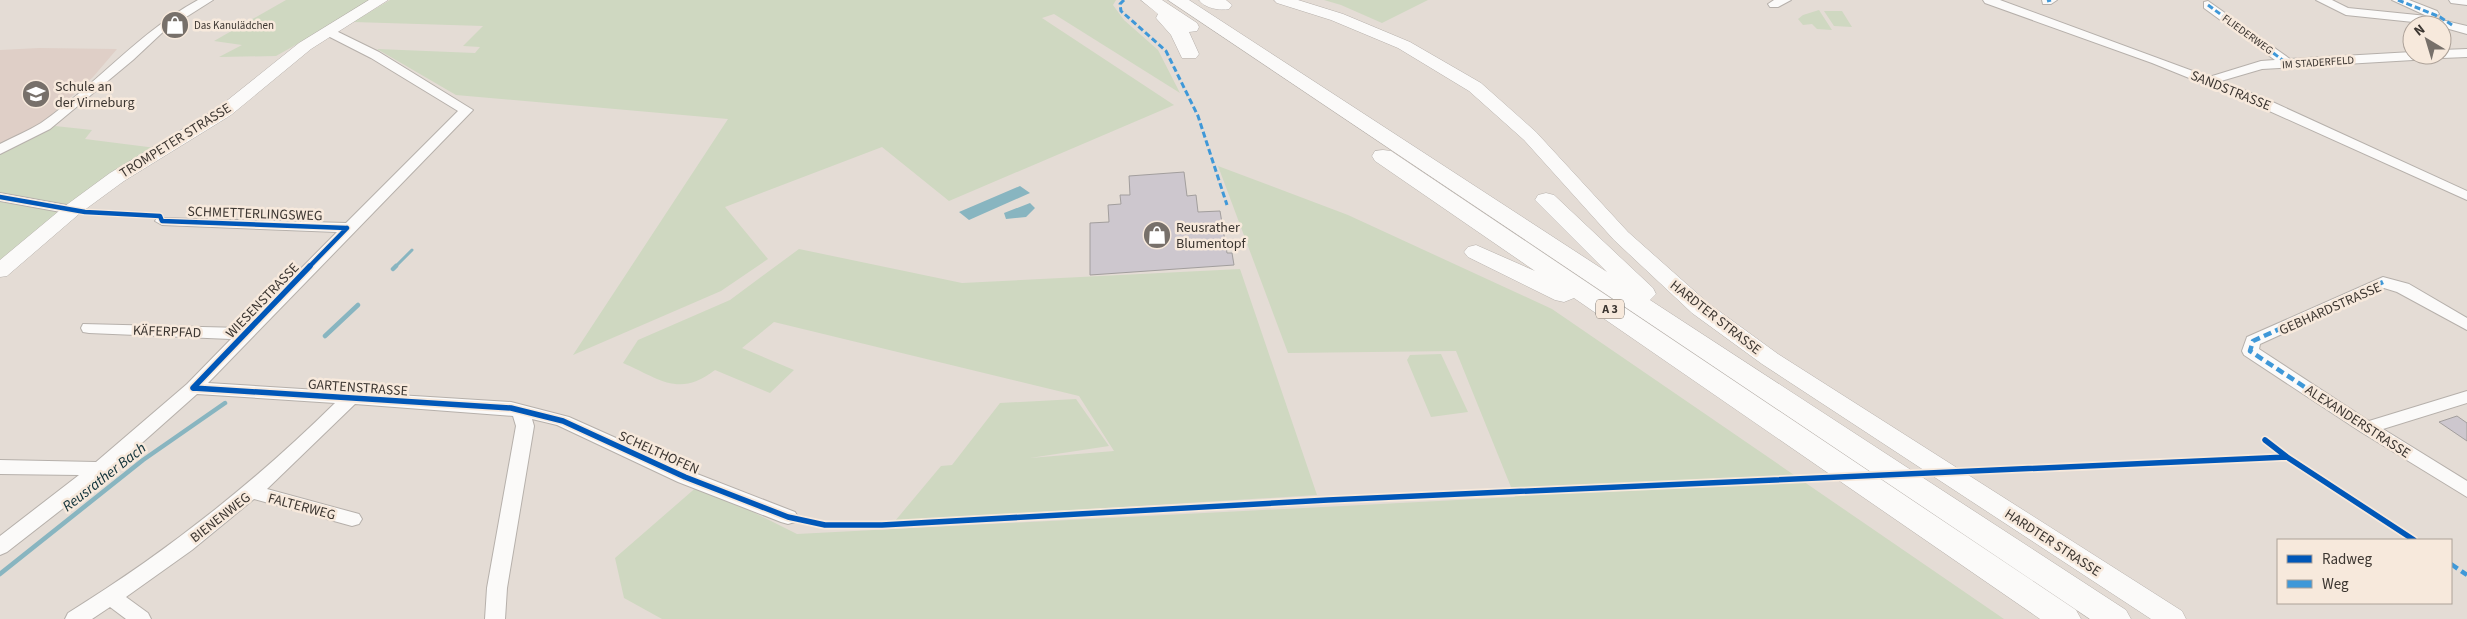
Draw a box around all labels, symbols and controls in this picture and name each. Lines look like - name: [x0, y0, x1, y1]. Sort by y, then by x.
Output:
- shop icon: Das Kanulädchen: [160, 10, 190, 40]
- street label: FLIEDERWEG: [2219, 11, 2276, 58]
- north arrow: [2402, 15, 2452, 65]
- place label: Das Kanulädchen: [194, 18, 274, 33]
- text: N: [2410, 20, 2429, 41]
- street label: IM STADERFELD: [2281, 52, 2355, 73]
- street label: SANDSTRASSE: [2187, 66, 2274, 116]
- place label: Schule an der Virneburg: [55, 77, 135, 113]
- school or university icon: Schule an der Virneburg: [21, 79, 51, 109]
- street label: TROMPETER STRASSE: [116, 98, 235, 183]
- street label: SCHMETTERLINGSWEG: [187, 202, 323, 226]
- place label: Reusrather Blumentopf: [1176, 218, 1246, 254]
- shop icon: Reusrather Blumentopf: [1142, 220, 1172, 250]
- street label: WIESENSTRASSE: [221, 258, 304, 343]
- street label: HARDTER STRASSE: [1665, 276, 1765, 360]
- street label: GEBHARDSTRASSE: [2276, 277, 2385, 340]
- road number: A 3: [1596, 300, 1624, 318]
- street label: KÄFERPFAD: [132, 321, 201, 343]
- street label: GARTENSTRASSE: [307, 375, 409, 401]
- street label: ALEXANDERSTRASSE: [2301, 380, 2414, 463]
- street label: SCHELTHOFEN: [615, 426, 702, 480]
- water label: Reusrather Bach: [58, 438, 151, 517]
- street label: BIENENWEG: [186, 488, 255, 548]
- street label: FALTERWEG: [266, 488, 338, 526]
- street label: HARDTER STRASSE: [2000, 504, 2104, 581]
- legend: [2277, 539, 2452, 604]
- text: Radweg: [2322, 549, 2372, 570]
- text: Weg: [2322, 574, 2349, 595]

